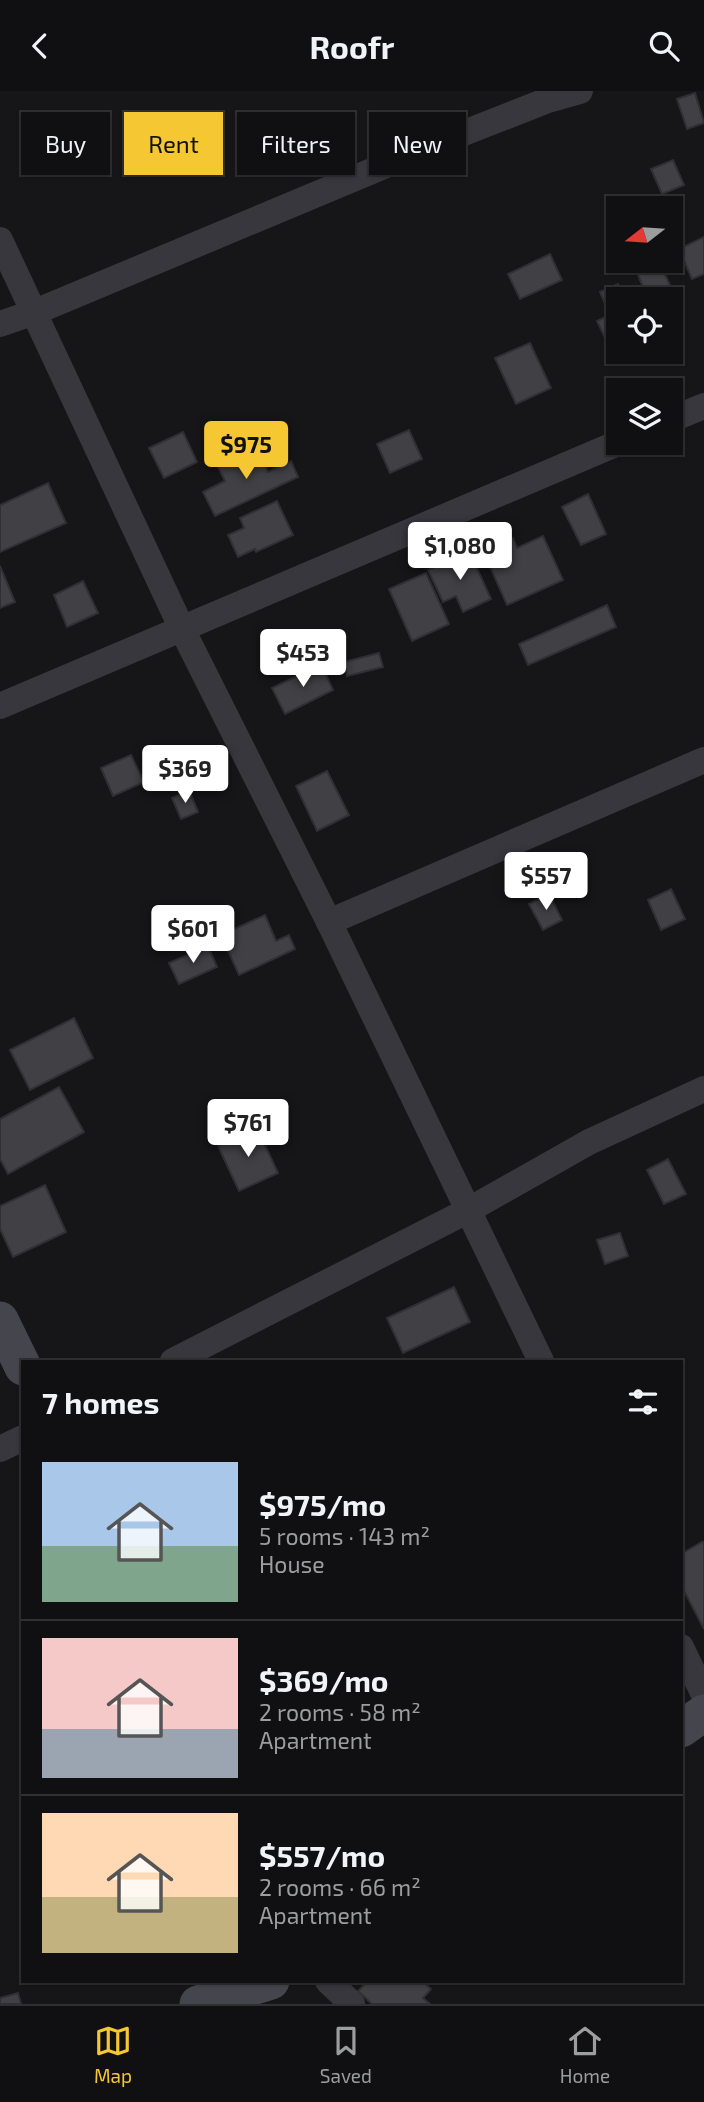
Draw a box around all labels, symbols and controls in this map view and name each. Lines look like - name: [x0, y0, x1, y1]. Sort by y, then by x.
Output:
- icon: back: [21, 27, 59, 65]
- text: Roofr: [310, 27, 394, 65]
- icon: search: [645, 27, 683, 65]
- chip: Buy: [21, 112, 110, 175]
- chip: Rent: [124, 112, 223, 175]
- chip: Filters: [237, 112, 355, 175]
- chip: New: [369, 112, 466, 175]
- north arrow: [606, 196, 682, 273]
- map controls: [606, 196, 683, 455]
- button: locate: [606, 287, 683, 364]
- button: layers: [606, 378, 683, 455]
- pin: $975: [205, 421, 287, 481]
- text: $975: [220, 430, 272, 458]
- pin: $1,080: [403, 523, 517, 582]
- text: $1,080: [424, 531, 496, 559]
- pin: $453: [262, 629, 344, 689]
- text: $453: [276, 638, 330, 666]
- pin: $369: [144, 745, 226, 805]
- text: $369: [158, 754, 212, 782]
- pin: $557: [505, 853, 587, 912]
- text: $557: [521, 861, 571, 889]
- pin: $601: [152, 905, 234, 965]
- text: $601: [167, 914, 219, 942]
- pin: $761: [207, 1100, 289, 1159]
- text: $761: [224, 1108, 273, 1136]
- icon: filters: [624, 1383, 662, 1421]
- text: 7 homes: [42, 1384, 159, 1420]
- text: $975/mo: [259, 1486, 386, 1522]
- icon: home: [98, 1490, 182, 1574]
- text: 5 rooms · 143 m²: [259, 1522, 430, 1550]
- text: House: [259, 1550, 325, 1578]
- text: $369/mo: [259, 1662, 389, 1698]
- icon: home: [98, 1666, 182, 1750]
- text: 2 rooms · 58 m²: [259, 1698, 421, 1726]
- text: Apartment: [259, 1726, 372, 1754]
- text: $557/mo: [259, 1837, 385, 1873]
- icon: home: [98, 1841, 182, 1925]
- text: 2 rooms · 66 m²: [259, 1873, 421, 1901]
- text: Apartment: [259, 1901, 372, 1929]
- tab: Map: [94, 2022, 132, 2087]
- tab: Saved: [320, 2022, 372, 2087]
- tab: Home: [560, 2022, 610, 2087]

